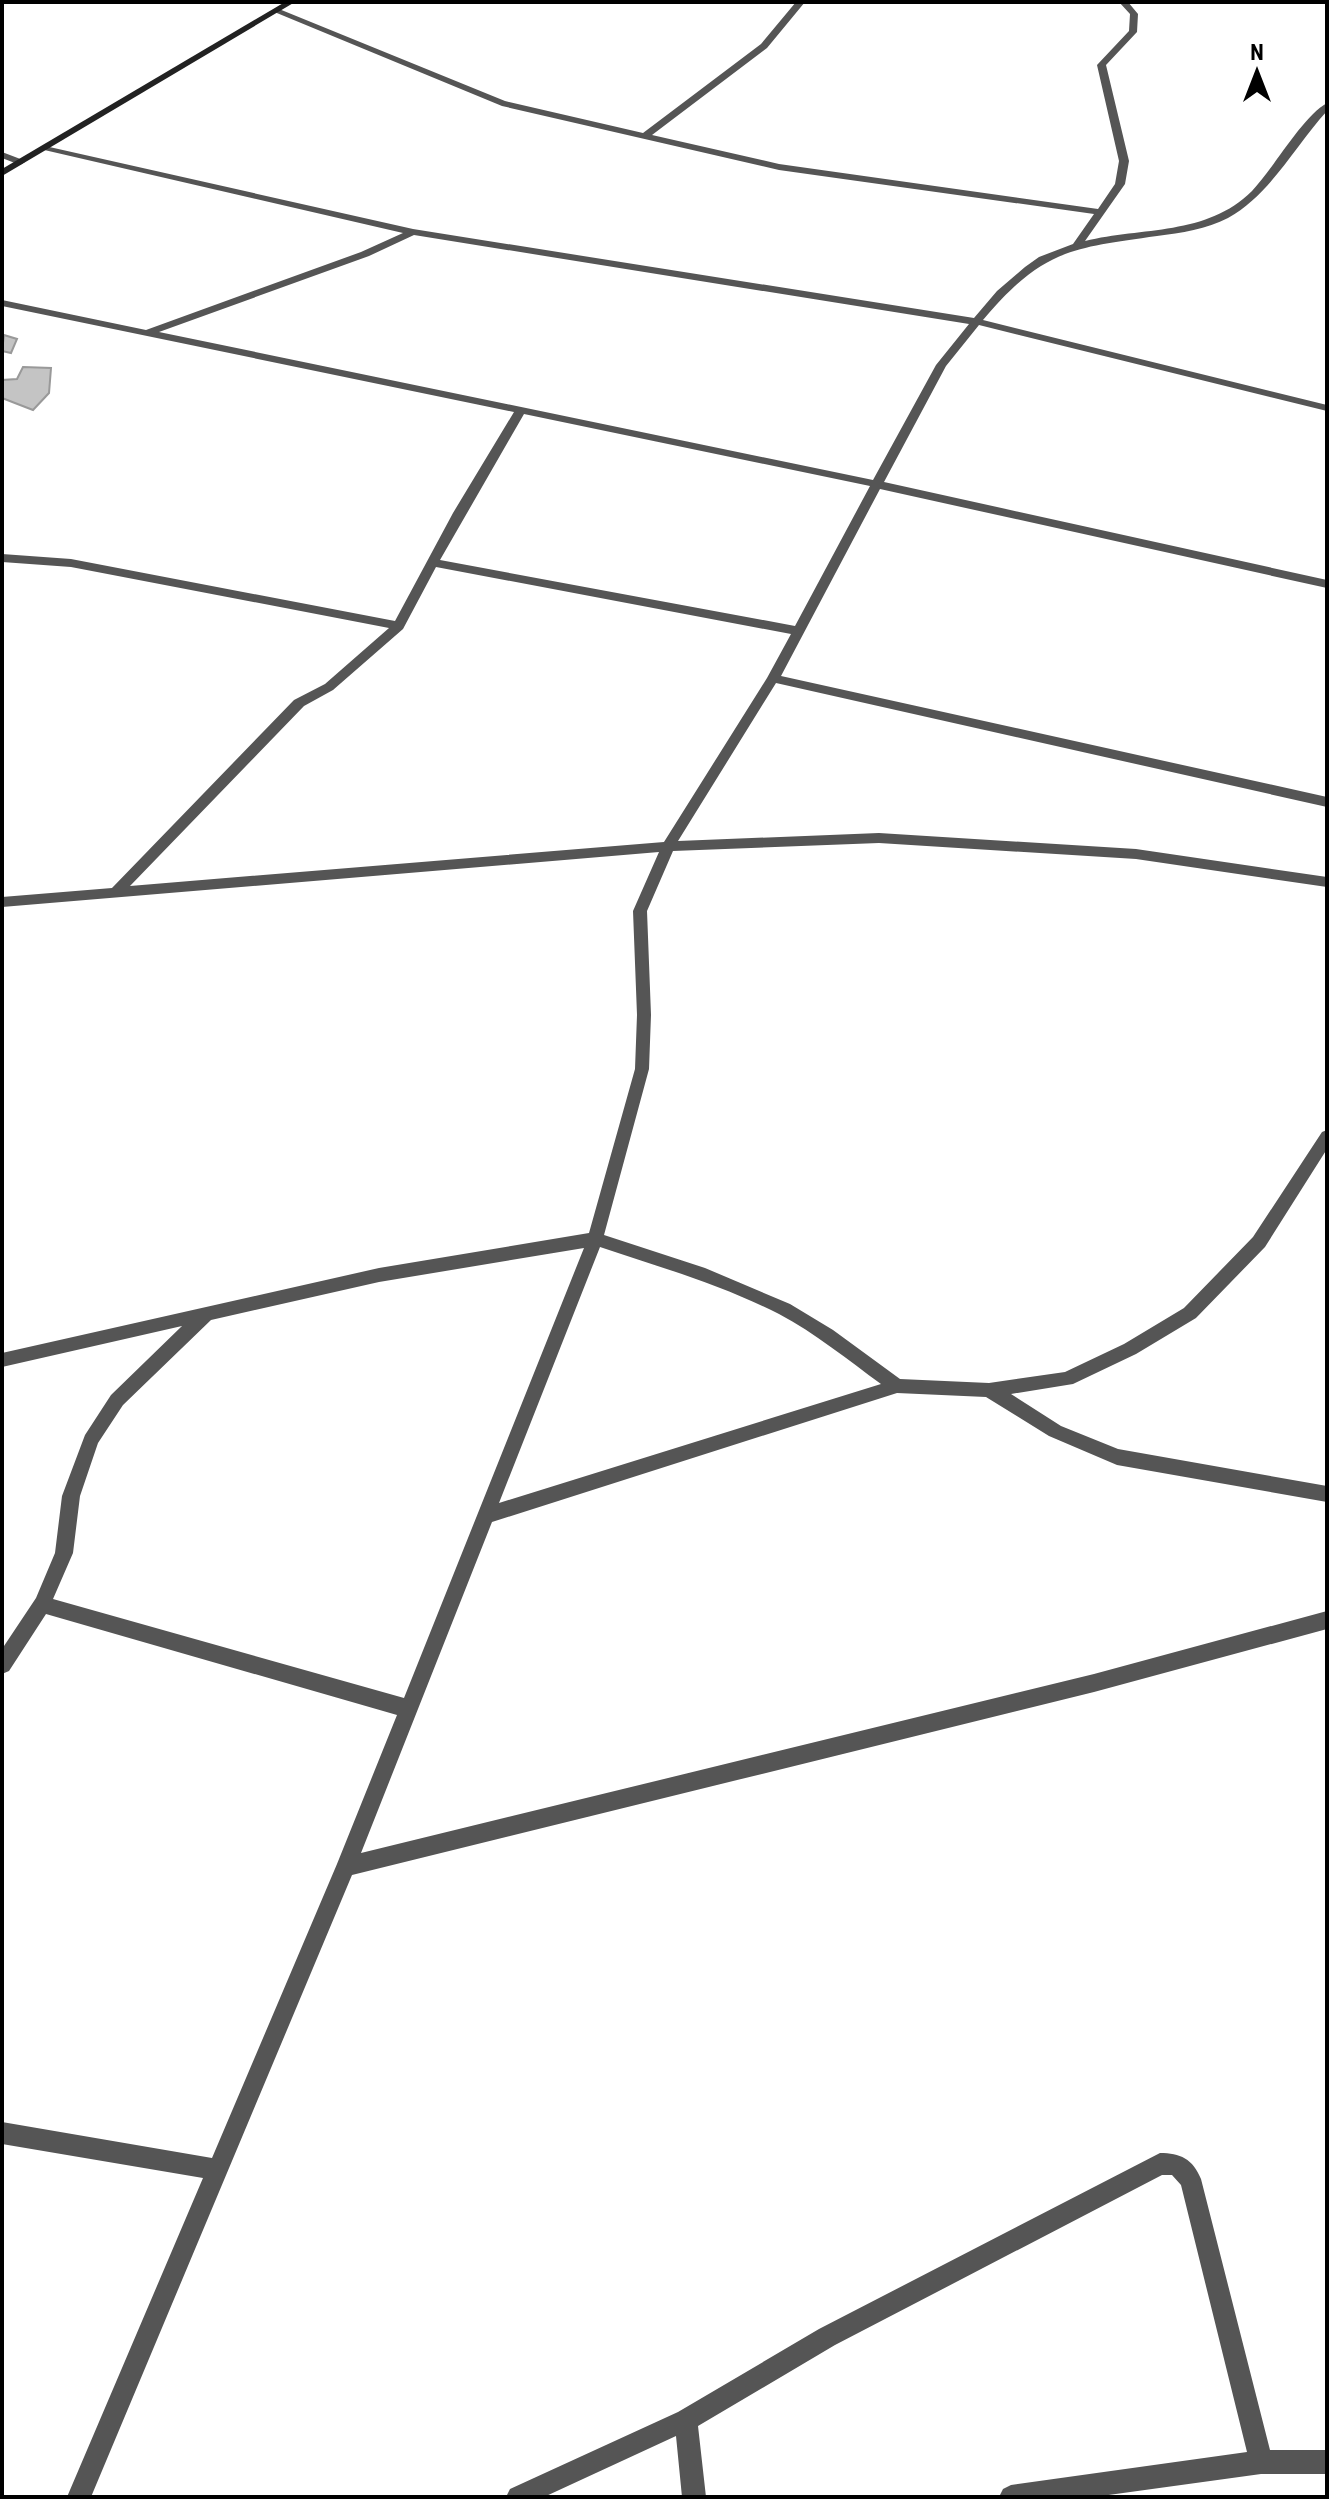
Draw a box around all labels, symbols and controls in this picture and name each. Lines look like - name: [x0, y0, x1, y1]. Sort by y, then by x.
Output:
- north arrow: [1217, 32, 1297, 112]
- text: N: [1250, 40, 1264, 65]

